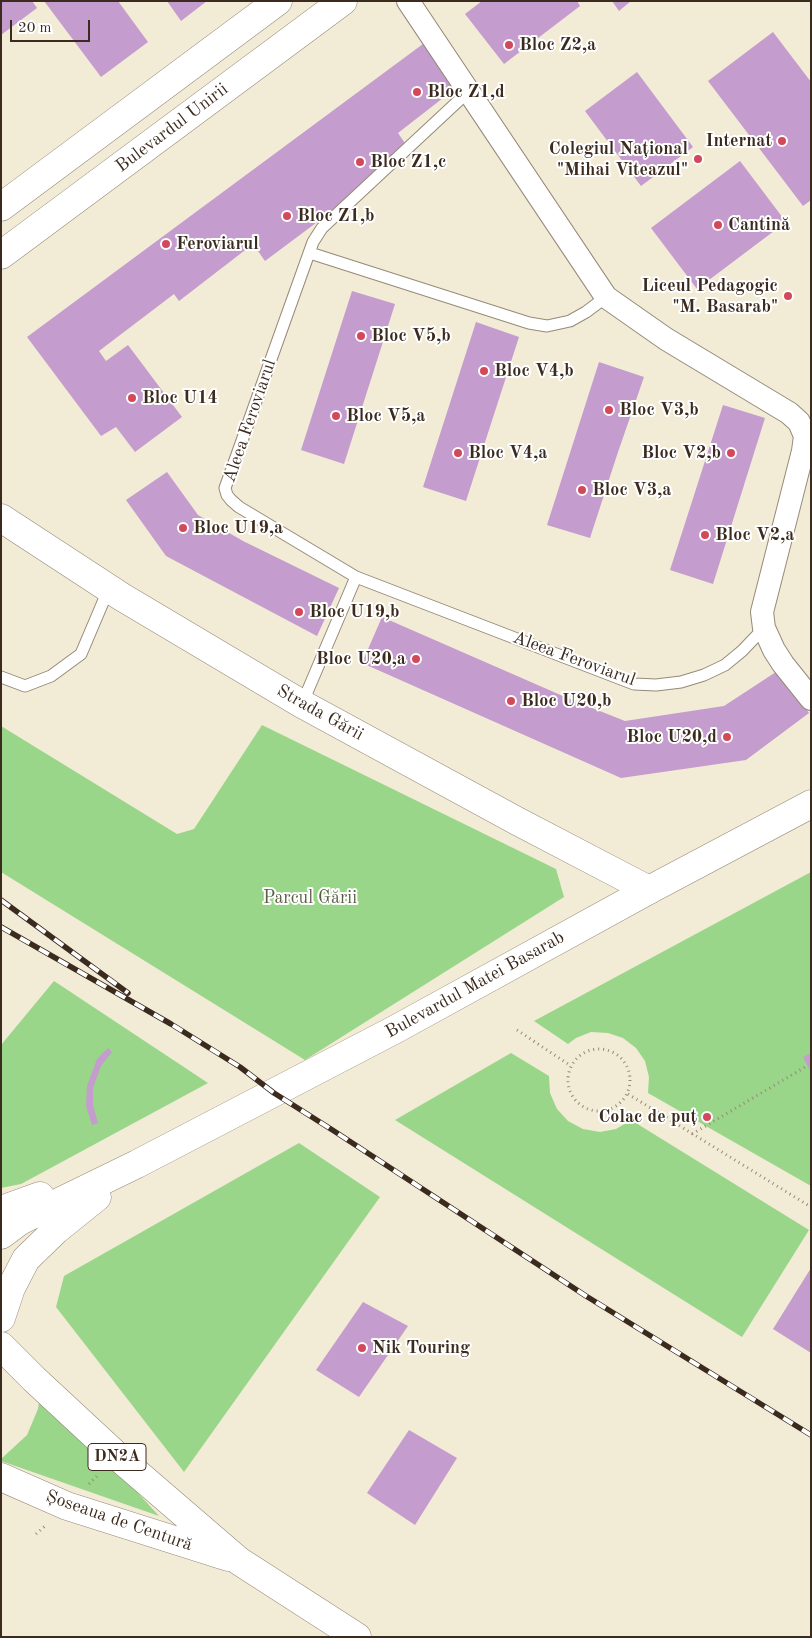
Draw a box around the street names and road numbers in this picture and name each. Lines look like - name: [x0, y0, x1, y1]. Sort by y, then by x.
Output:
- street label: Bulevardul Unirii: [112, 79, 232, 177]
- street label: Aleea Feroviarul: [219, 357, 281, 485]
- street label: Aleea Feroviarul: [510, 627, 638, 691]
- street label: Strada Gării: [273, 680, 367, 746]
- street label: Bulevardul Matei Basarab: [382, 927, 568, 1043]
- road number: DN2A: [88, 1444, 146, 1470]
- street label: Șoseaua de Centură: [43, 1486, 195, 1556]

